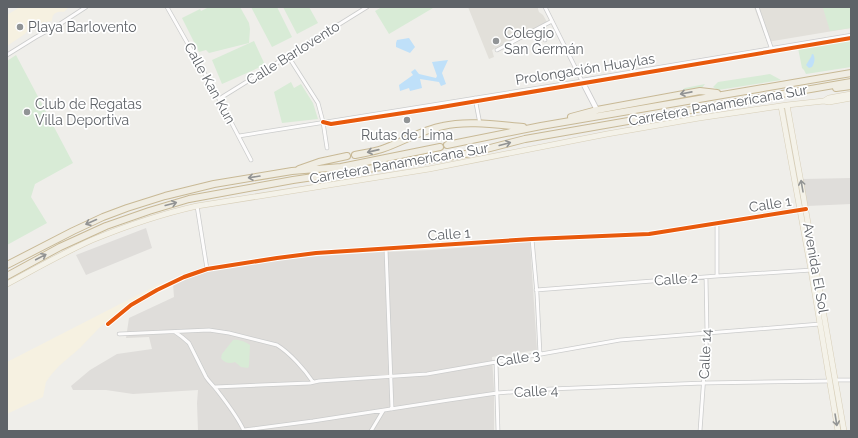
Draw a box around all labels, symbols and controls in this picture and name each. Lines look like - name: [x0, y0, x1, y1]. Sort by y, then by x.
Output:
- street label: Calle Barlovento: [243, 18, 343, 88]
- place label: Playa Barlovento: [28, 19, 137, 35]
- marker: Playa Barlovento: [15, 22, 25, 32]
- place label: Colegio San Germán: [504, 25, 584, 57]
- marker: Colegio San Germán: [491, 36, 501, 46]
- street label: Calle Kan Kun: [181, 40, 239, 126]
- street label: Prolongación Huaylas: [514, 50, 656, 88]
- street label: Carretera Panamericana Sur: [627, 81, 809, 129]
- one-way arrow: [679, 90, 692, 98]
- place label: Club de Regatas Villa Deportiva: [35, 96, 142, 128]
- marker: Club de Regatas Villa Deportiva: [22, 107, 32, 117]
- marker: Rutas de Lima: [402, 115, 412, 125]
- place label: Rutas de Lima: [361, 127, 453, 143]
- street label: Carretera Panamericana Sur: [308, 139, 490, 187]
- one-way arrow: [499, 140, 512, 147]
- one-way arrow: [367, 148, 380, 155]
- one-way arrow: [248, 173, 261, 181]
- one-way arrow: [797, 180, 805, 193]
- street label: Calle 1: [748, 193, 792, 215]
- one-way arrow: [164, 200, 177, 207]
- one-way arrow: [85, 219, 97, 227]
- street label: Avenida El Sol: [800, 221, 832, 315]
- street label: Calle 1: [427, 225, 471, 243]
- one-way arrow: [35, 253, 47, 261]
- street label: Calle 2: [654, 269, 698, 289]
- street label: Calle 14: [696, 328, 714, 380]
- street label: Calle 3: [495, 346, 541, 370]
- street label: Calle 4: [513, 382, 559, 400]
- one-way arrow: [833, 413, 841, 426]

